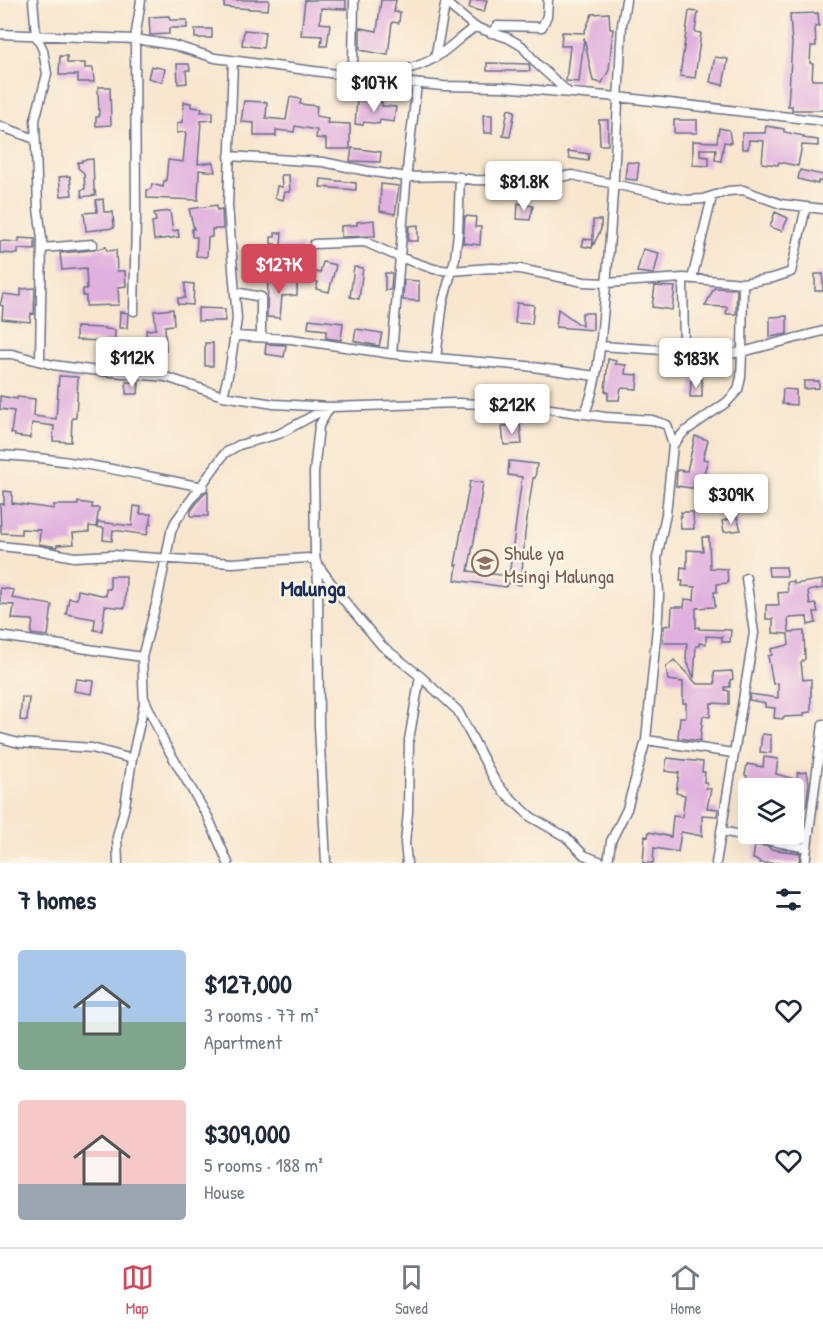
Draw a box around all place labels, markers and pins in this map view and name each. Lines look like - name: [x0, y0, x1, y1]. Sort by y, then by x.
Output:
- pin: $107K: [332, 62, 416, 113]
- pin: $81.8K: [475, 161, 573, 212]
- pin: $127K: [237, 244, 321, 295]
- pin: $112K: [90, 337, 174, 388]
- pin: $183K: [654, 338, 738, 389]
- pin: $212K: [470, 384, 554, 435]
- pin: $309K: [689, 474, 773, 525]
- place label: Shule ya Msingi Malunga: [504, 539, 614, 589]
- school or university icon: Shule ya Msingi Malunga: [470, 548, 500, 578]

